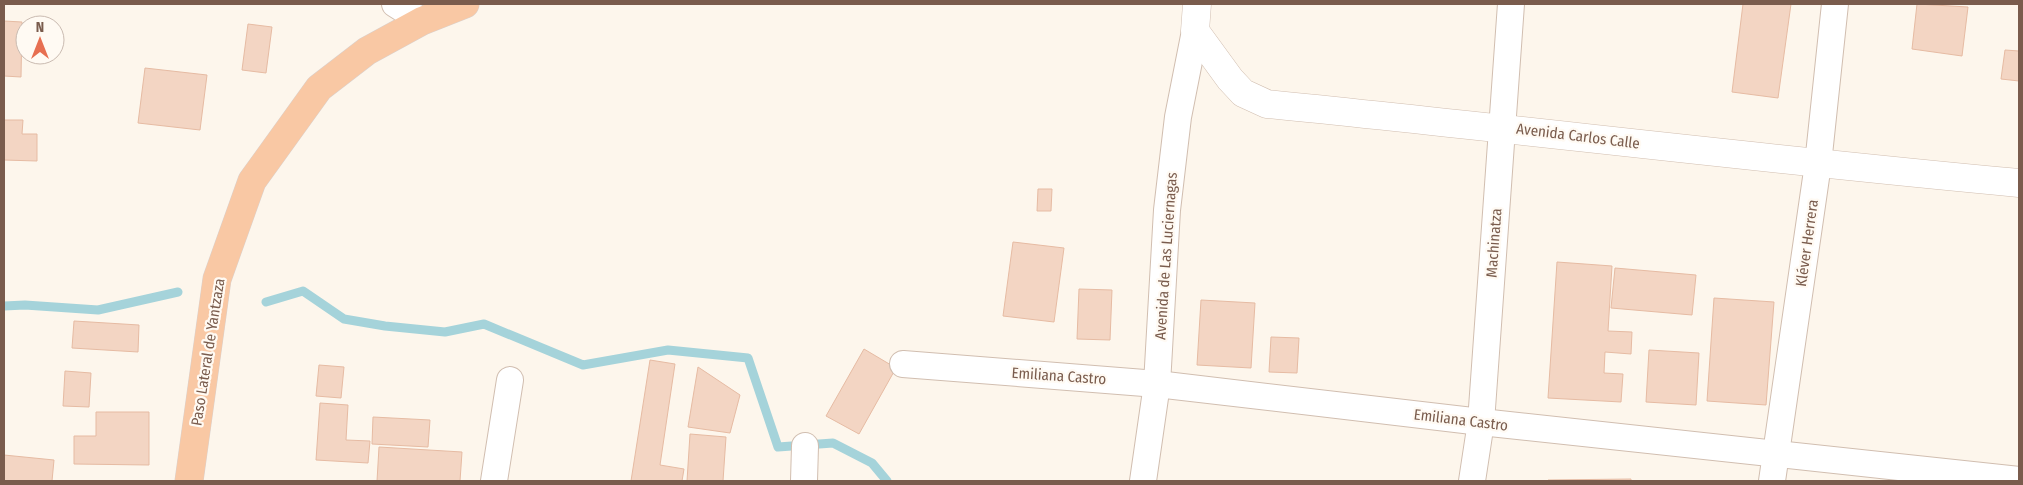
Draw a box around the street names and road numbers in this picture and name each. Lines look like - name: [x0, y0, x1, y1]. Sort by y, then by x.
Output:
- street label: Avenida Carlos Calle: [1515, 119, 1641, 153]
- street label: Avenida de Las Luciernagas: [1151, 172, 1181, 340]
- street label: Kléver Herrera: [1792, 198, 1822, 288]
- street label: Machinatza: [1483, 208, 1505, 278]
- street label: Paso Lateral de Yantzaza: [187, 277, 229, 427]
- street label: Emiliana Castro: [1011, 364, 1107, 388]
- street label: Emiliana Castro: [1413, 405, 1509, 435]

